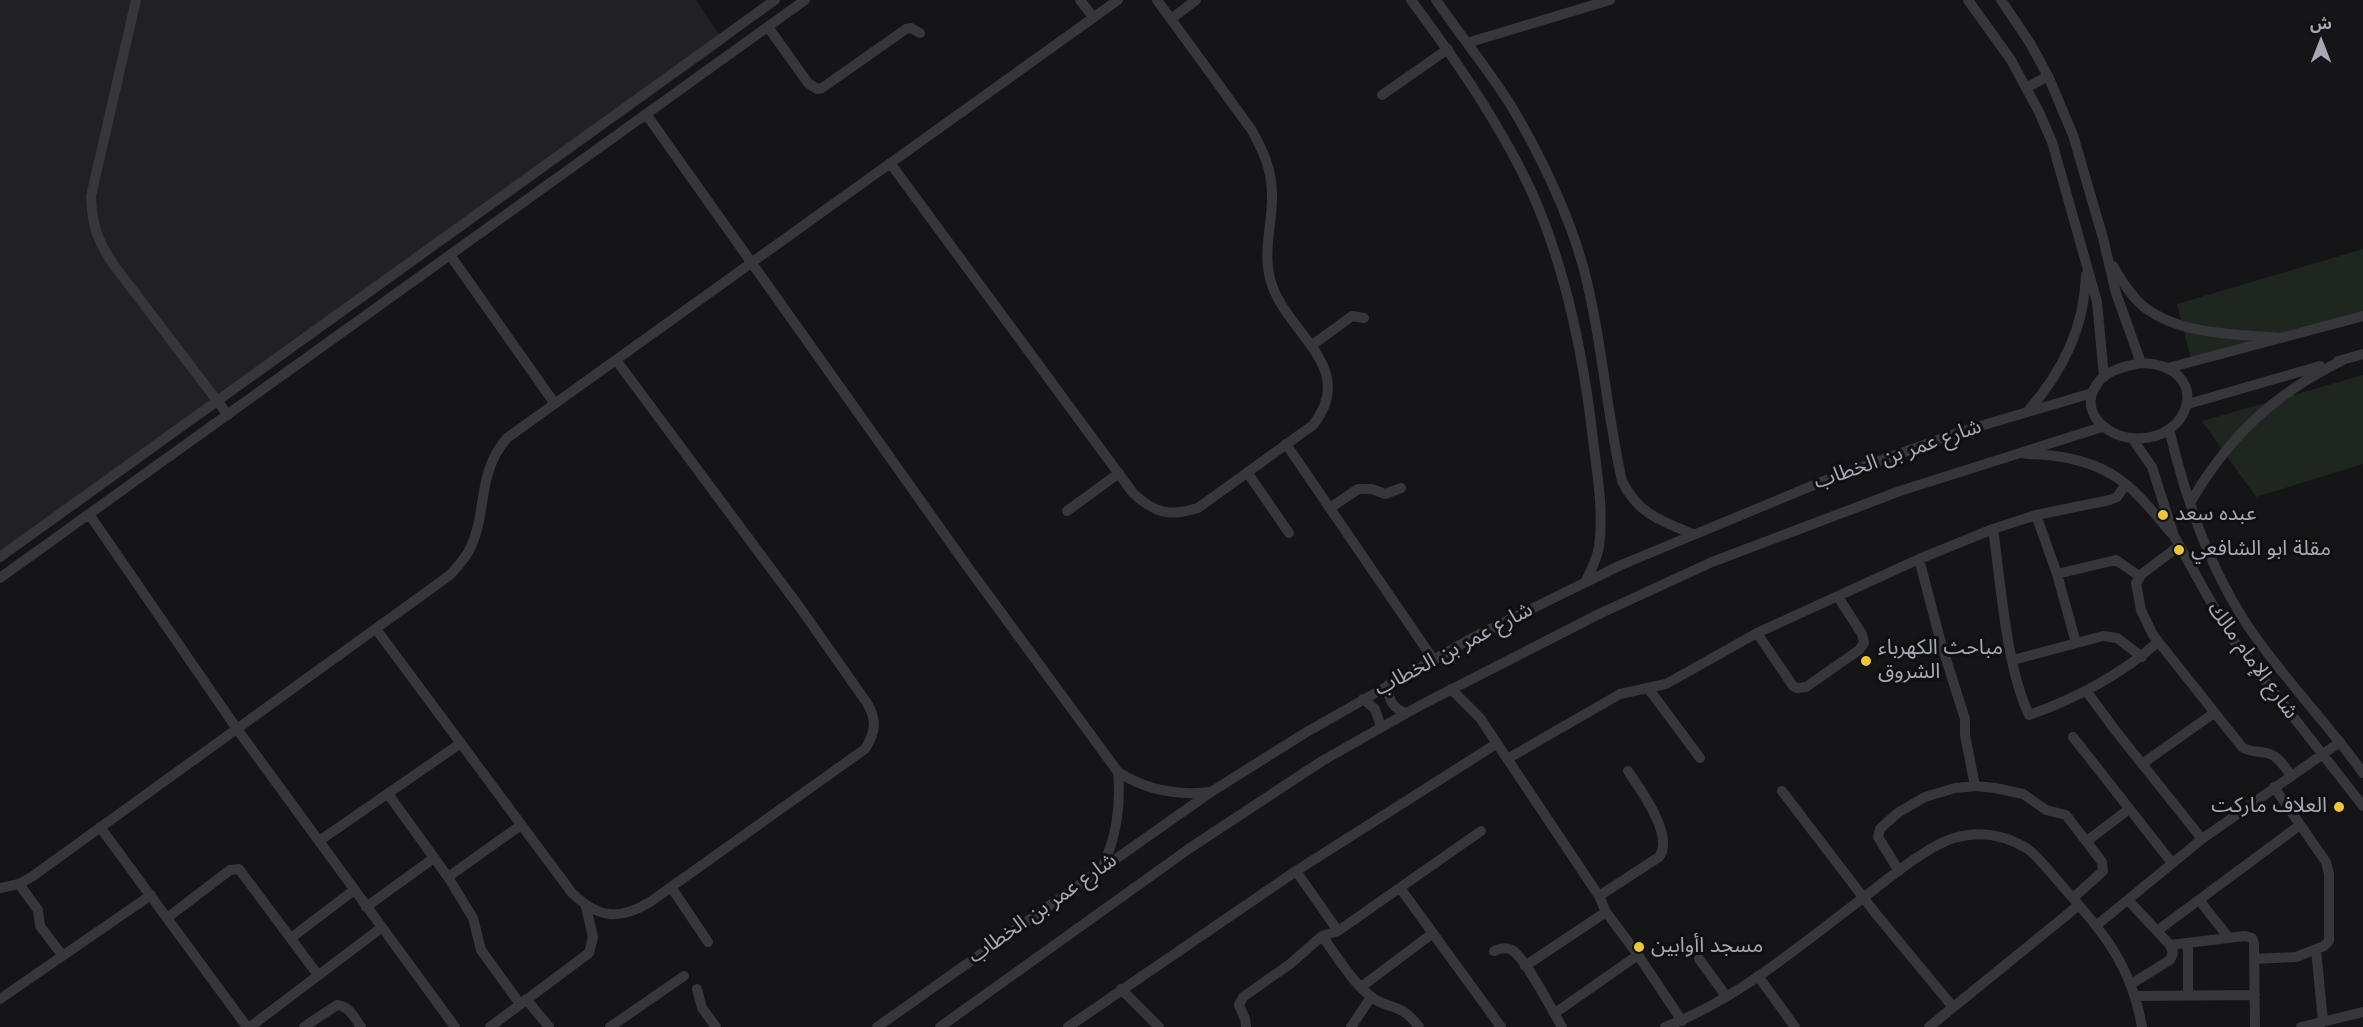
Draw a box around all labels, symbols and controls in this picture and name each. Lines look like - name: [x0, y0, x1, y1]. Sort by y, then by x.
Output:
- north arrow: [2291, 12, 2351, 72]
- text: ش: [2310, 12, 2332, 35]
- street label: شارع عمر بن الخطاب: [1811, 415, 1985, 495]
- place label: عبده سعد: [2175, 502, 2257, 528]
- marker: عبده سعد: [2156, 508, 2170, 522]
- place label: مقلة ابو الشافعي: [2191, 537, 2331, 563]
- marker: مقلة ابو الشافعي: [2172, 543, 2186, 557]
- street label: شارع عمر بن الخطاب: [1371, 598, 1537, 702]
- street label: شارع الإمام مالك: [2201, 598, 2303, 724]
- place label: مباحث الكهرباء الشروق: [1878, 636, 2003, 686]
- marker: مباحث الكهرباء الشروق: [1859, 654, 1873, 668]
- place label: العلاف ماركت: [2211, 794, 2327, 820]
- marker: العلاف ماركت: [2332, 800, 2346, 814]
- street label: شارع عمر بن الخطاب: [964, 848, 1122, 970]
- place label: مسجد اأوابين: [1651, 934, 1763, 960]
- marker: مسجد اأوابين: [1632, 940, 1646, 954]

